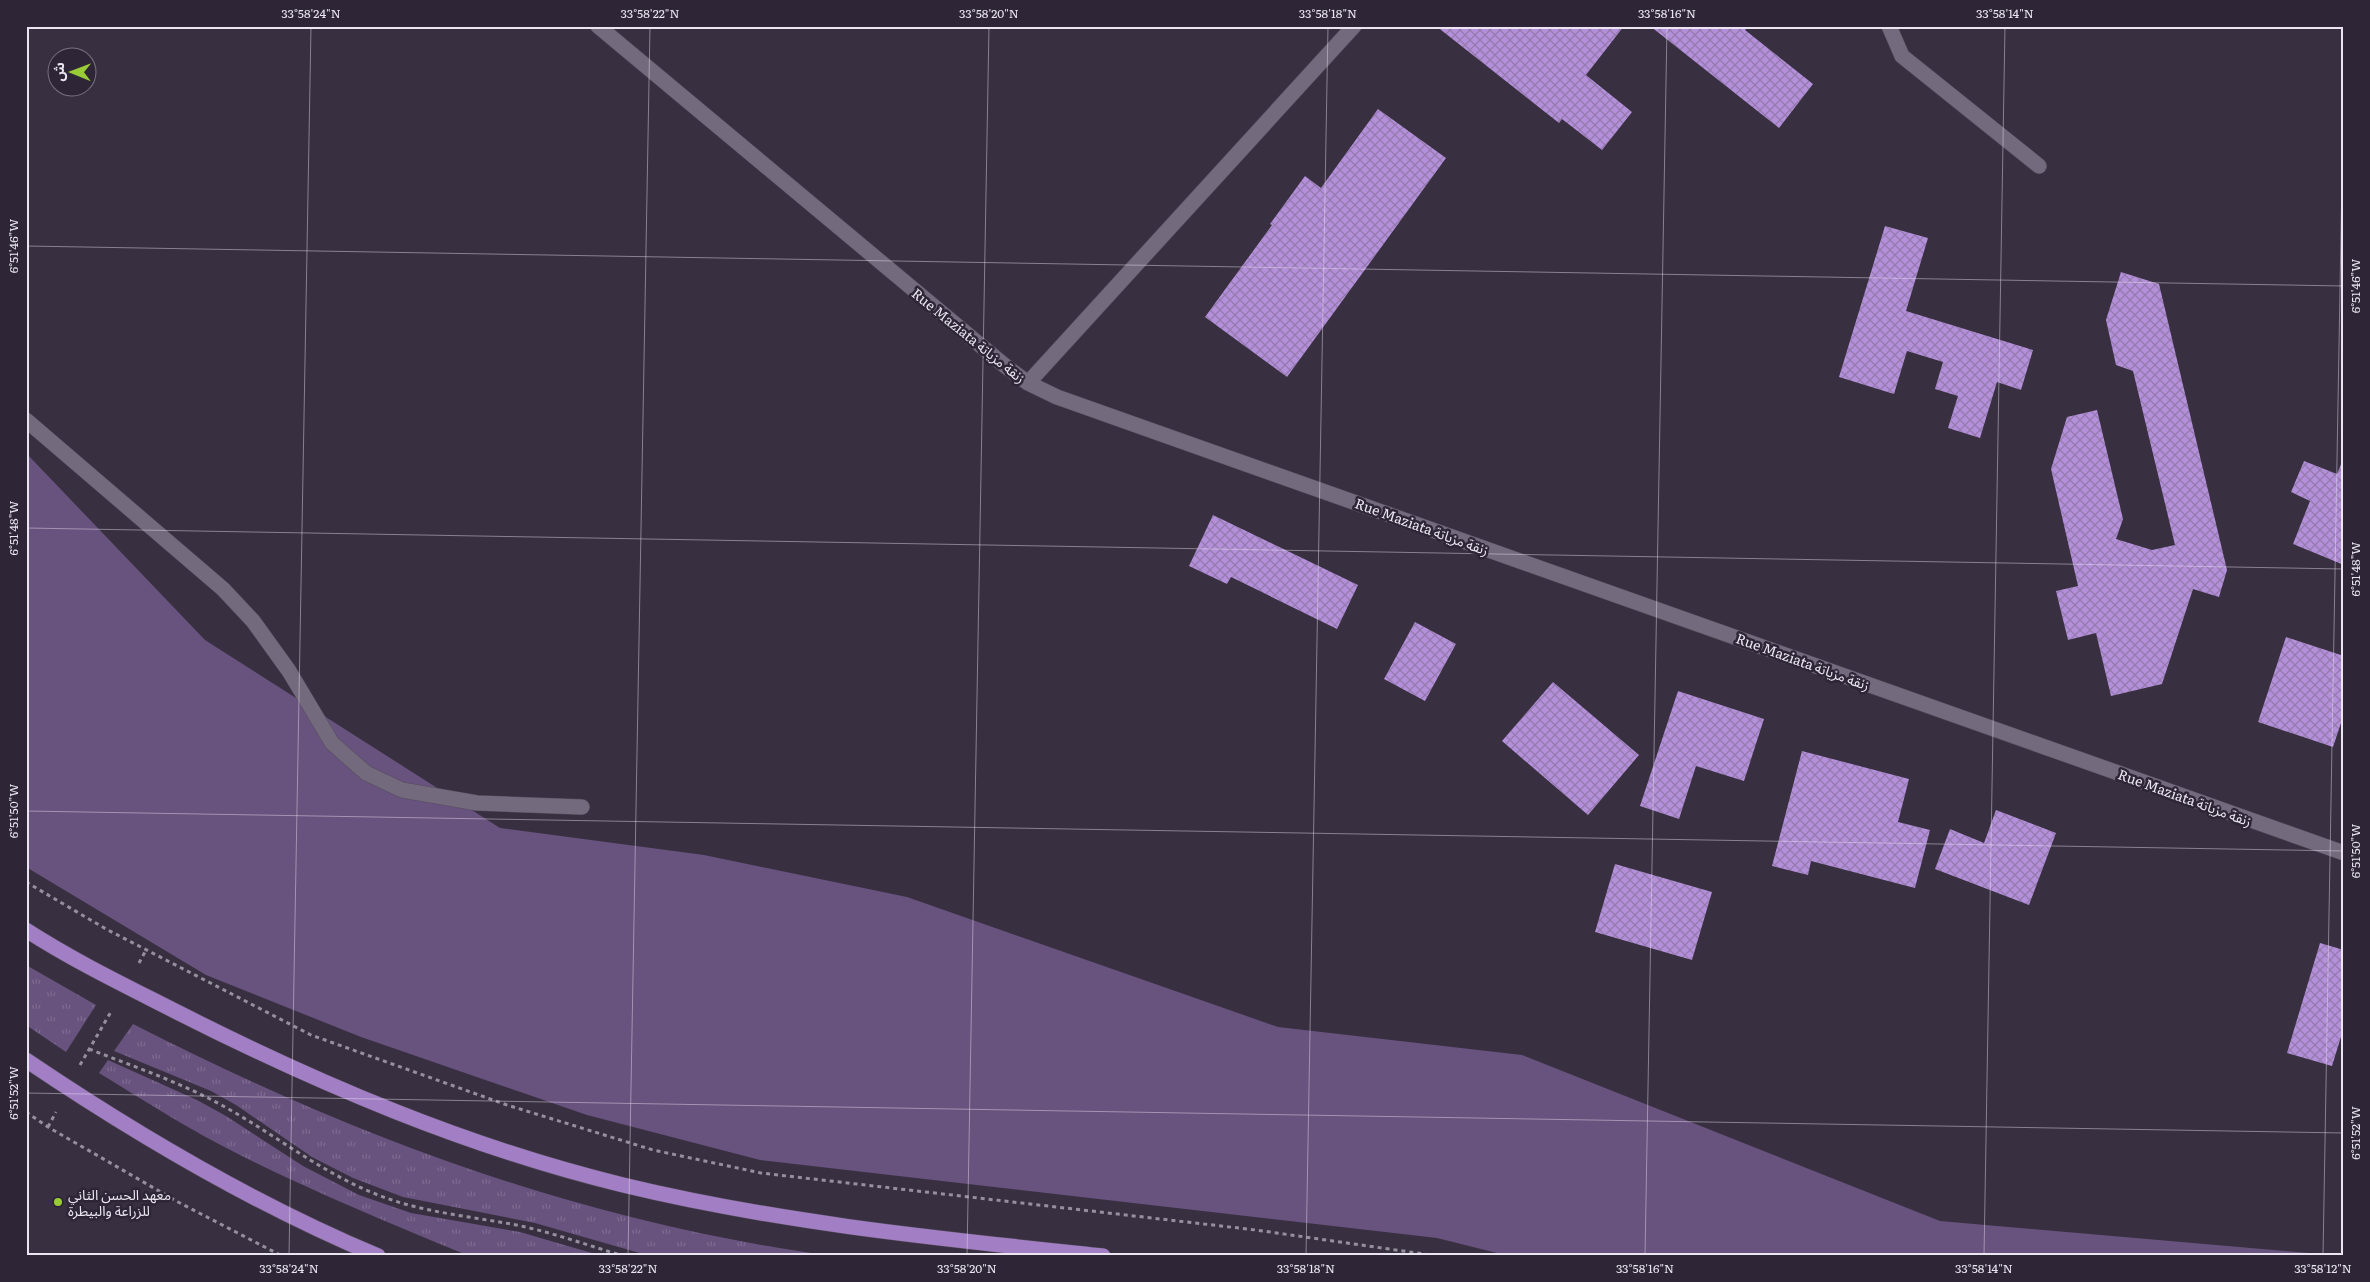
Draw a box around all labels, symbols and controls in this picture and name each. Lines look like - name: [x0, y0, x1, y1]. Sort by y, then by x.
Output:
- text: 33°58'24"N: [281, 4, 341, 22]
- text: 33°58'22"N: [621, 4, 679, 22]
- text: 33°58'20"N: [959, 4, 1019, 22]
- text: 33°58'18"N: [1299, 4, 1357, 22]
- text: 33°58'16"N: [1638, 4, 1696, 22]
- text: 33°58'14"N: [1976, 4, 2034, 22]
- north arrow: [48, 48, 98, 98]
- text: ش: [48, 62, 68, 82]
- text: 6°51'46"W: [4, 219, 22, 273]
- text: 6°51'46"W: [2346, 259, 2364, 313]
- street label: Rue Maziata زنقة مزياتة: [908, 283, 1030, 387]
- street label: Rue Maziata زنقة مزياتة: [1352, 492, 1492, 560]
- text: 6°51'48"W: [4, 501, 22, 555]
- text: 6°51'48"W: [2346, 542, 2364, 596]
- street label: Rue Maziata زنقة مزياتة: [1733, 627, 1873, 695]
- street label: Rue Maziata زنقة مزياتة: [2115, 763, 2255, 831]
- text: 6°51'50"W: [4, 784, 22, 838]
- text: 6°51'50"W: [2346, 824, 2364, 878]
- text: 6°51'52"W: [4, 1066, 22, 1120]
- text: 6°51'52"W: [2346, 1106, 2364, 1160]
- place label: معهد الحسن الثاني للزراعة والبيطرة: [68, 1184, 171, 1220]
- marker: معهد الحسن الثاني للزراعة والبيطرة: [52, 1196, 64, 1208]
- text: 33°58'24"N: [259, 1259, 319, 1277]
- text: 33°58'22"N: [599, 1259, 657, 1277]
- text: 33°58'20"N: [937, 1259, 997, 1277]
- text: 33°58'18"N: [1277, 1259, 1335, 1277]
- text: 33°58'16"N: [1616, 1259, 1674, 1277]
- text: 33°58'14"N: [1955, 1259, 2013, 1277]
- text: 33°58'12"N: [2294, 1259, 2352, 1277]

